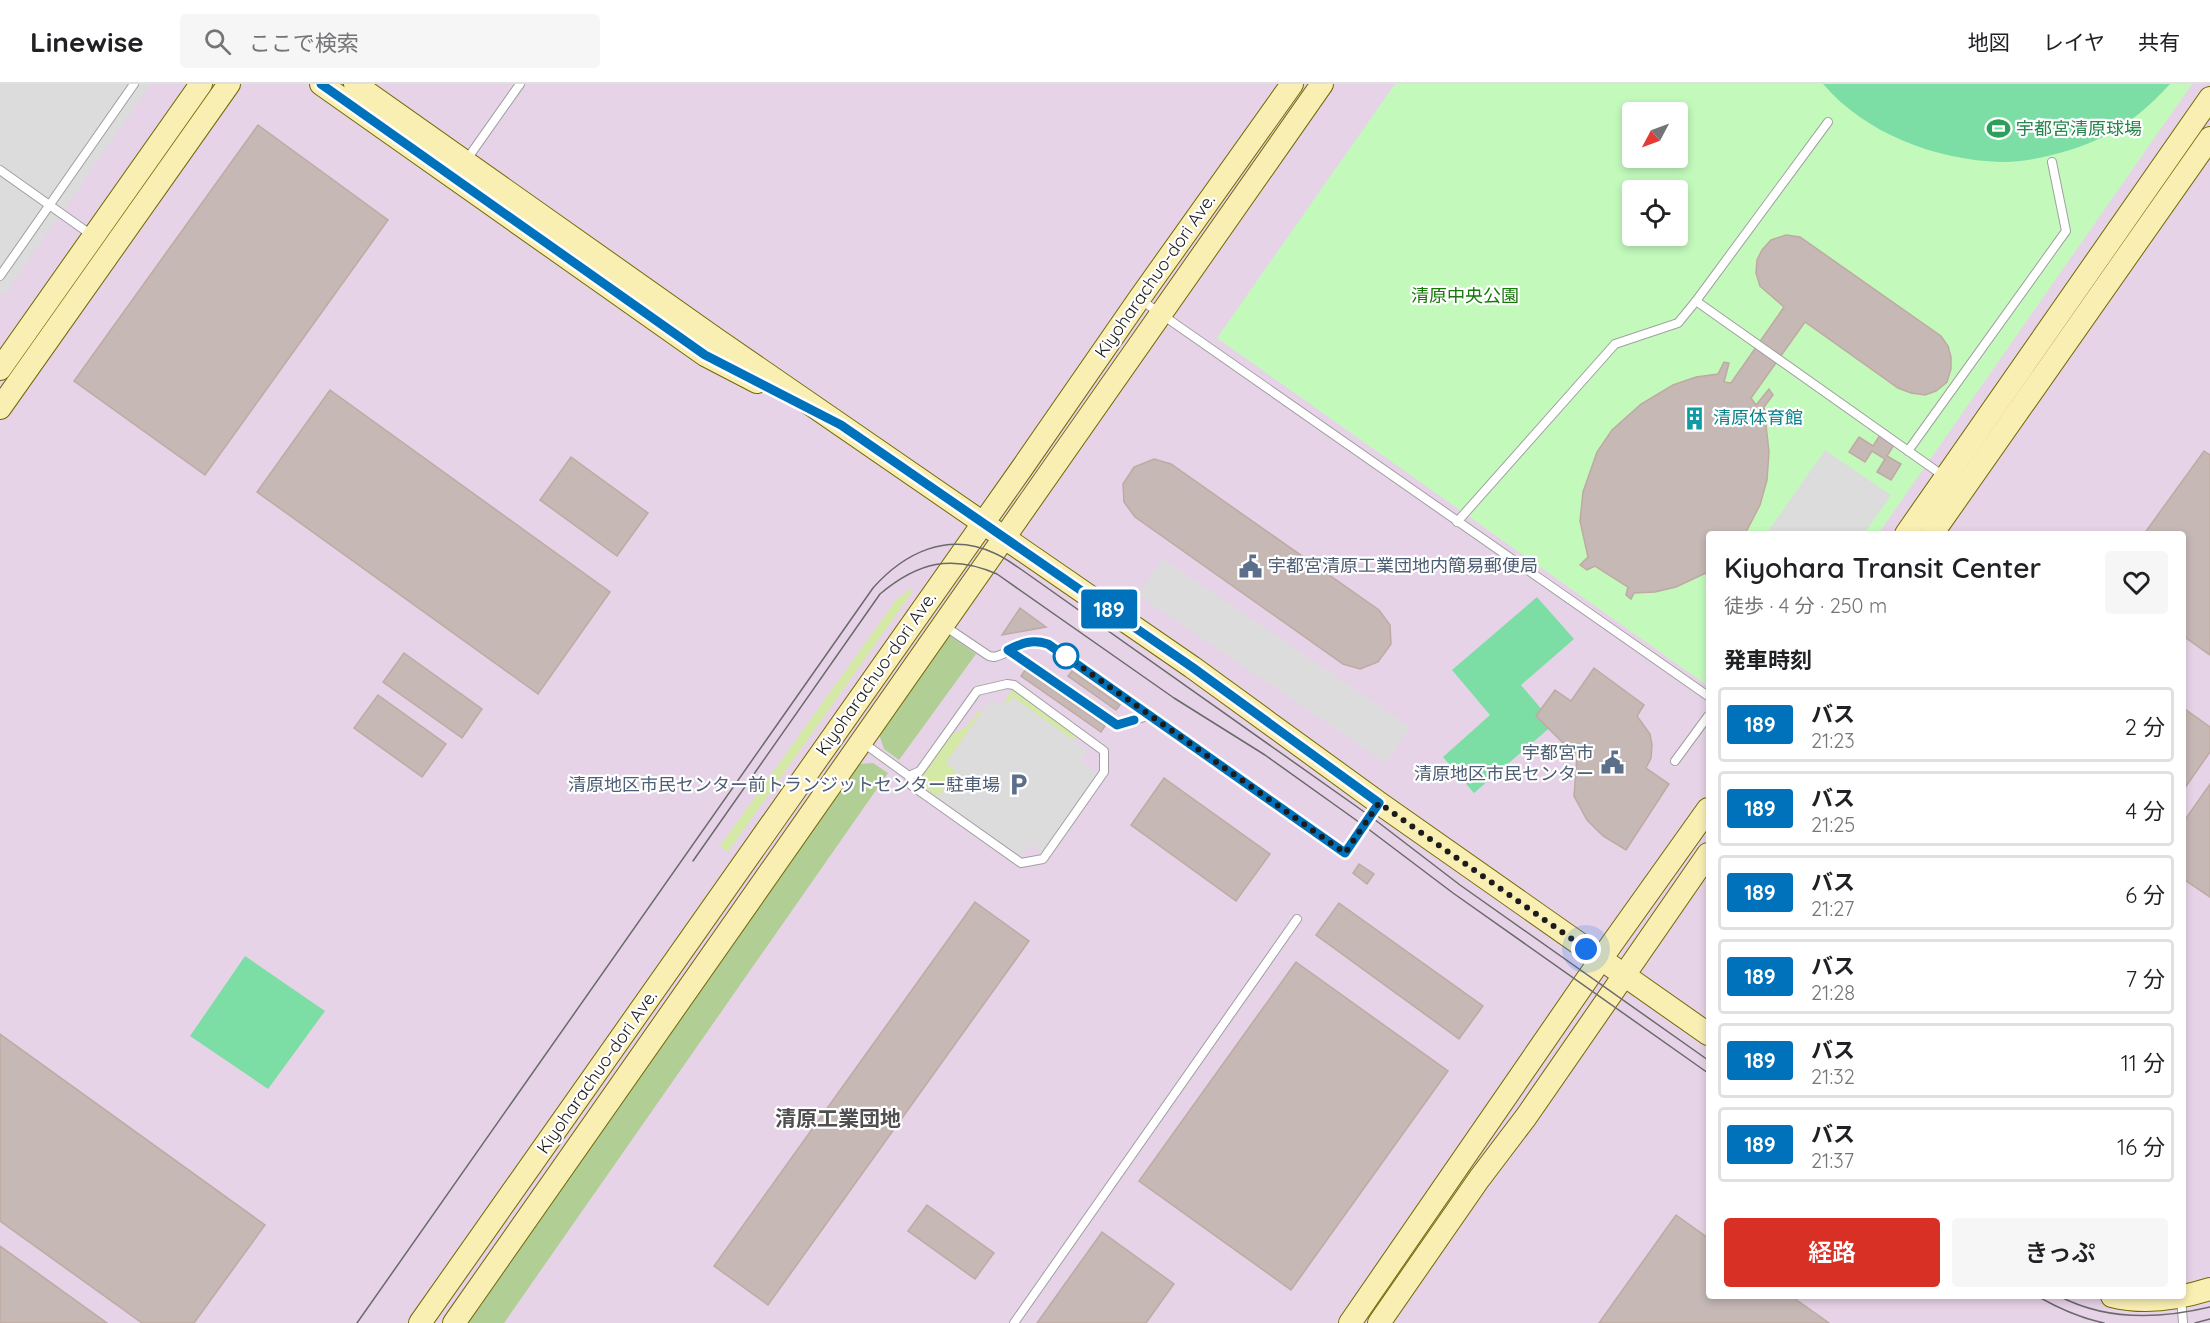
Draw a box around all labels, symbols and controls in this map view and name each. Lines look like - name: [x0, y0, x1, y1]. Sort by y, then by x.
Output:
- search box: [180, 14, 600, 68]
- text: Linewise: [30, 24, 144, 59]
- icon: search: [201, 25, 234, 58]
- text: ここで検索: [249, 29, 359, 57]
- text: 地図: [1968, 29, 2010, 55]
- text: レイヤ: [2043, 29, 2105, 55]
- text: 共有: [2138, 29, 2180, 55]
- north arrow: [1622, 102, 1688, 168]
- map controls: [1622, 102, 1688, 246]
- sports icon: 宇都宮清原球場: [1985, 116, 2011, 142]
- place label: 宇都宮清原球場: [2016, 117, 2142, 140]
- button: locate: [1622, 180, 1688, 246]
- street label: Kiyoharachuo-dori Ave.: [1089, 189, 1220, 362]
- park label: 清原中央公園: [1411, 284, 1519, 307]
- building icon: 清原体育館: [1682, 405, 1708, 431]
- place label: 清原体育館: [1713, 406, 1803, 429]
- text: Kiyohara Transit Center: [1724, 550, 2041, 585]
- button: heart: [2105, 551, 2168, 614]
- public building icon: 宇都宮清原工業団地内簡易郵便局: [1237, 553, 1263, 579]
- place label: 宇都宮清原工業団地内簡易郵便局: [1268, 554, 1538, 577]
- street label: Kiyoharachuo-dori Ave.: [810, 587, 941, 760]
- line badge: 189: [1074, 590, 1144, 628]
- text: 徒歩 · 4 分 · 250 m: [1724, 593, 1887, 618]
- text: 189: [1093, 596, 1125, 622]
- unlabelled marker: [1053, 643, 1079, 669]
- text: 発車時刻: [1724, 646, 1812, 674]
- text: バス: [1811, 700, 1855, 728]
- text: 189: [1744, 711, 1776, 737]
- text: 2 分: [2125, 713, 2165, 741]
- text: 21:23: [1811, 728, 1855, 753]
- place label: 宇都宮市 清原地区市民センター: [1414, 741, 1594, 785]
- public building icon: 宇都宮市 清原地区市民センター: [1599, 750, 1625, 776]
- parking icon: 清原地区市民センター前トランジットセンター駐車場: [1005, 772, 1031, 798]
- place label: 清原地区市民センター前トランジットセンター駐車場: [568, 773, 1000, 796]
- text: バス: [1811, 784, 1855, 812]
- text: 189: [1744, 795, 1776, 821]
- text: 4 分: [2125, 797, 2165, 825]
- text: 21:25: [1811, 812, 1855, 837]
- text: バス: [1811, 868, 1855, 896]
- text: 189: [1744, 879, 1776, 905]
- text: 6 分: [2125, 881, 2165, 909]
- text: 21:27: [1811, 896, 1854, 921]
- your location: [1571, 934, 1601, 964]
- text: バス: [1811, 952, 1855, 980]
- text: 189: [1744, 963, 1776, 989]
- text: 7 分: [2126, 965, 2165, 993]
- text: 21:28: [1811, 980, 1855, 1005]
- street label: Kiyoharachuo-dori Ave.: [531, 985, 662, 1158]
- text: バス: [1811, 1036, 1855, 1064]
- text: 189: [1744, 1047, 1776, 1073]
- text: 11 分: [2121, 1049, 2165, 1077]
- text: 21:32: [1811, 1064, 1855, 1089]
- district label: 清原工業団地: [775, 1105, 901, 1131]
- text: バス: [1811, 1120, 1855, 1148]
- text: 189: [1744, 1131, 1776, 1157]
- text: 16 分: [2117, 1133, 2165, 1161]
- text: 21:37: [1811, 1148, 1854, 1173]
- button: 経路: [1724, 1218, 1940, 1287]
- button: きっぷ: [1952, 1218, 2168, 1287]

